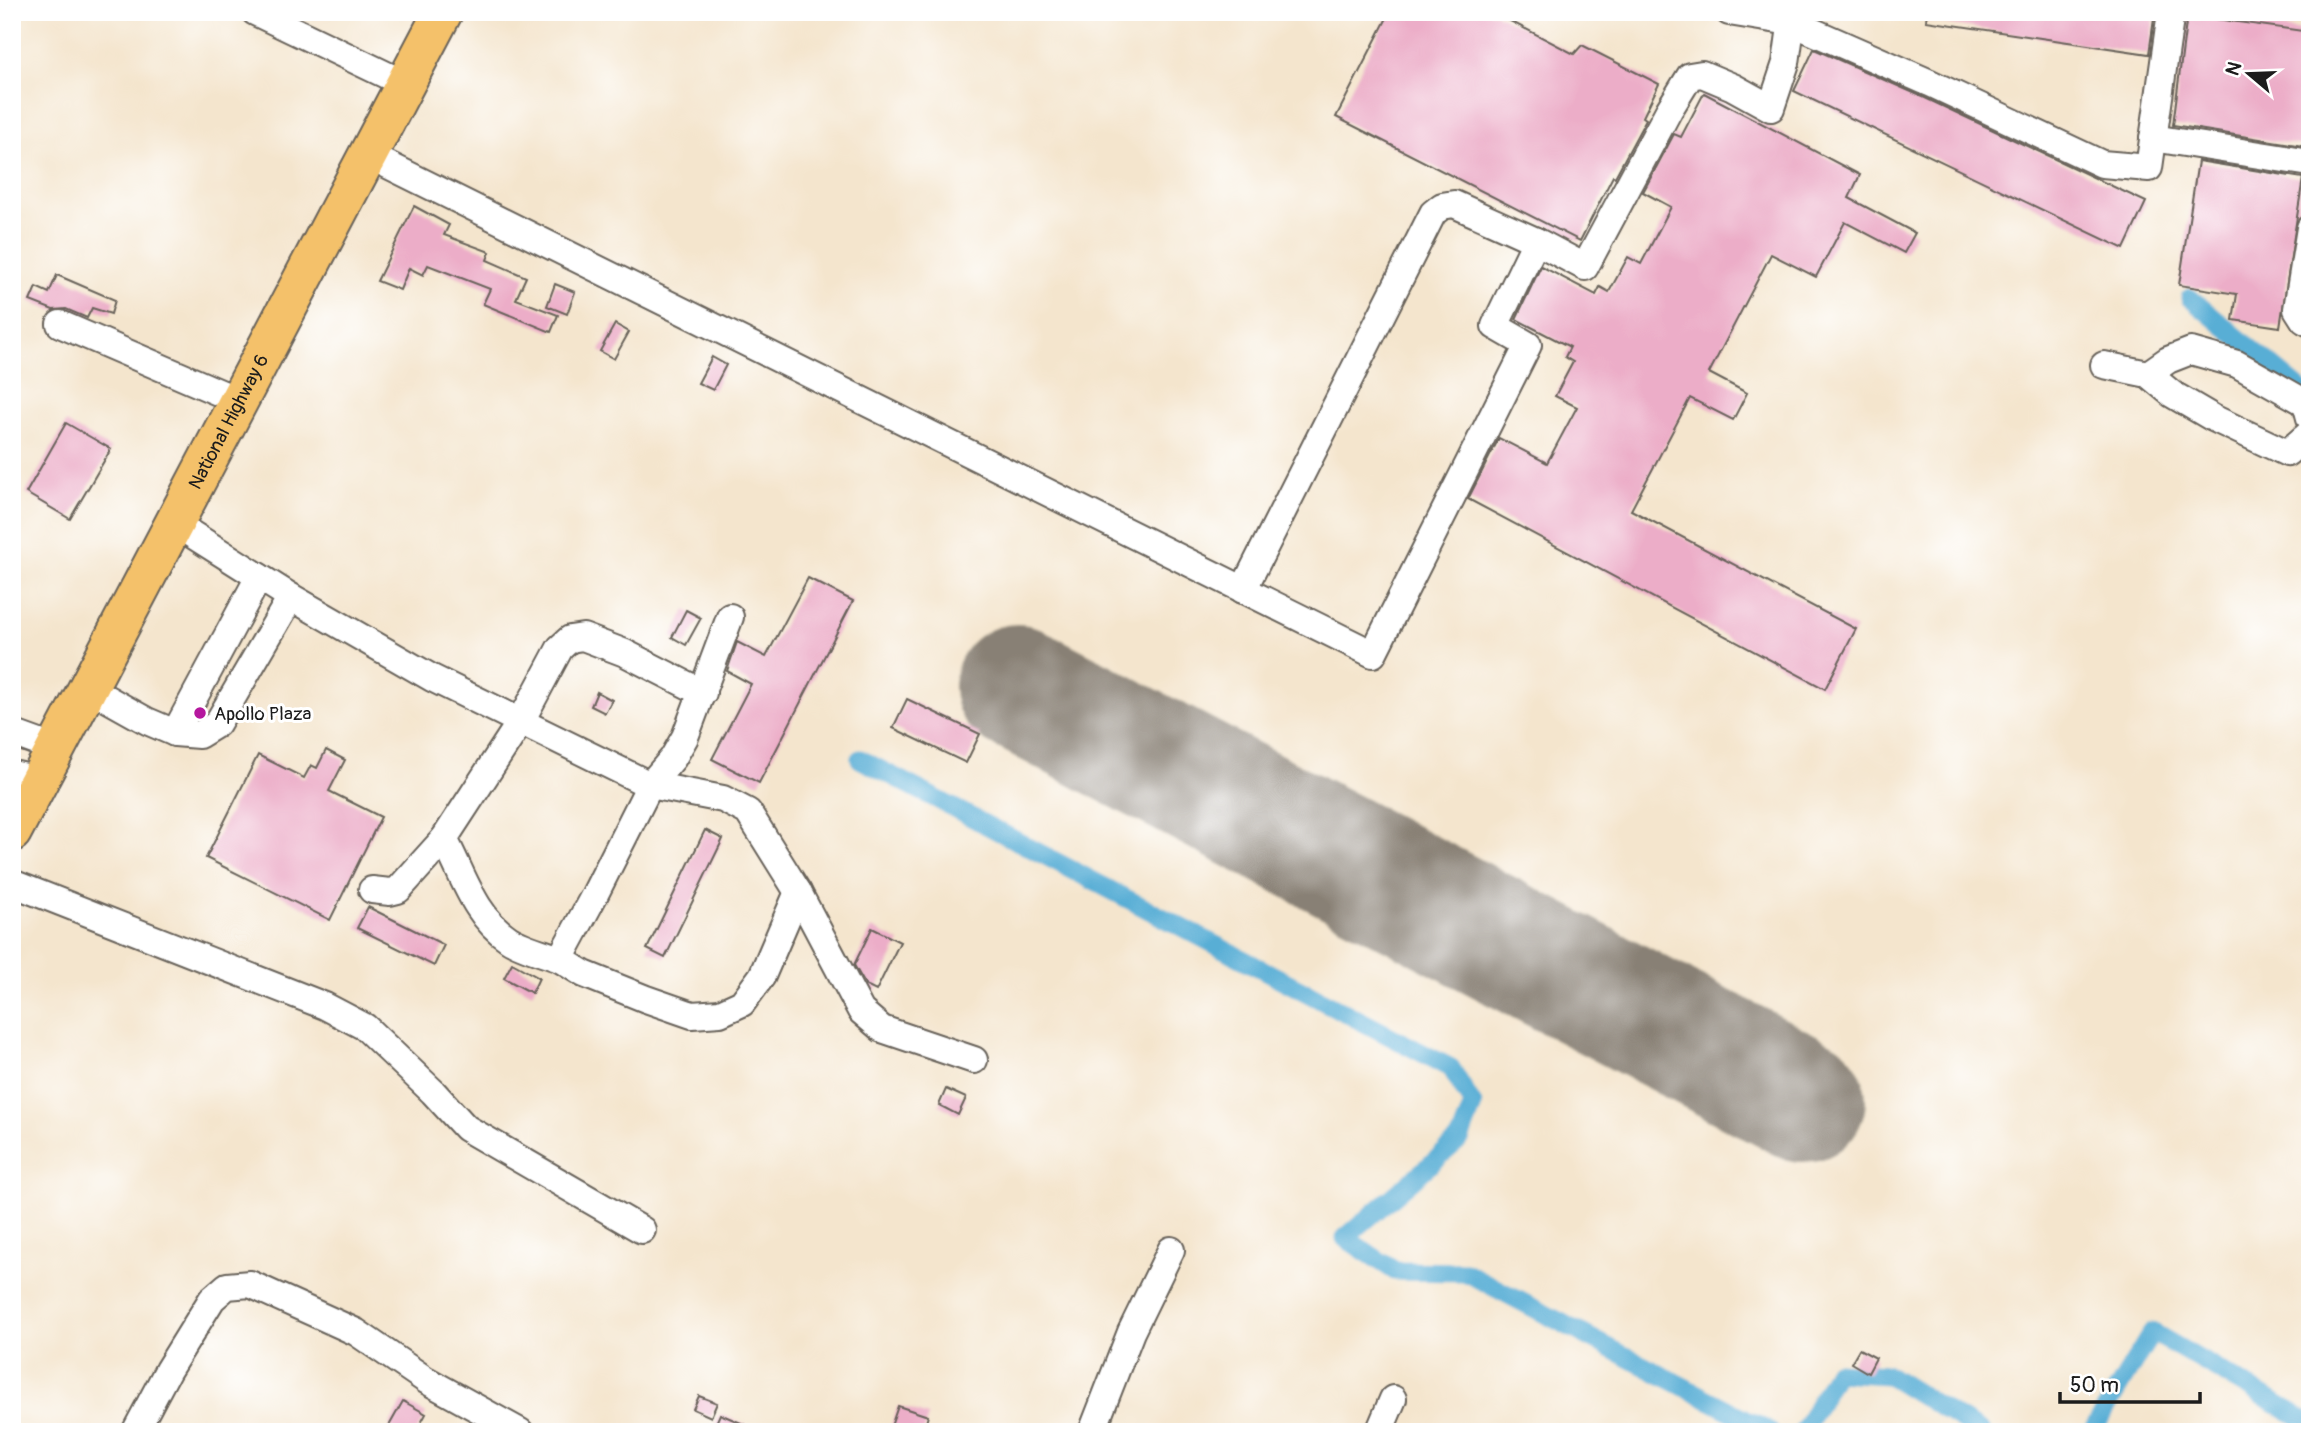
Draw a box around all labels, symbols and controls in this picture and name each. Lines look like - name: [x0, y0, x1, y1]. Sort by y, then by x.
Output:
- north arrow: [2214, 38, 2284, 108]
- text: N: [2220, 59, 2247, 79]
- street label: National Highway 6: [183, 350, 274, 494]
- place label: Apollo Plaza: [214, 702, 312, 726]
- marker: Apollo Plaza: [192, 705, 208, 721]
- scale bar: [2060, 1360, 2200, 1404]
- text: 50 m: [2070, 1372, 2119, 1399]

